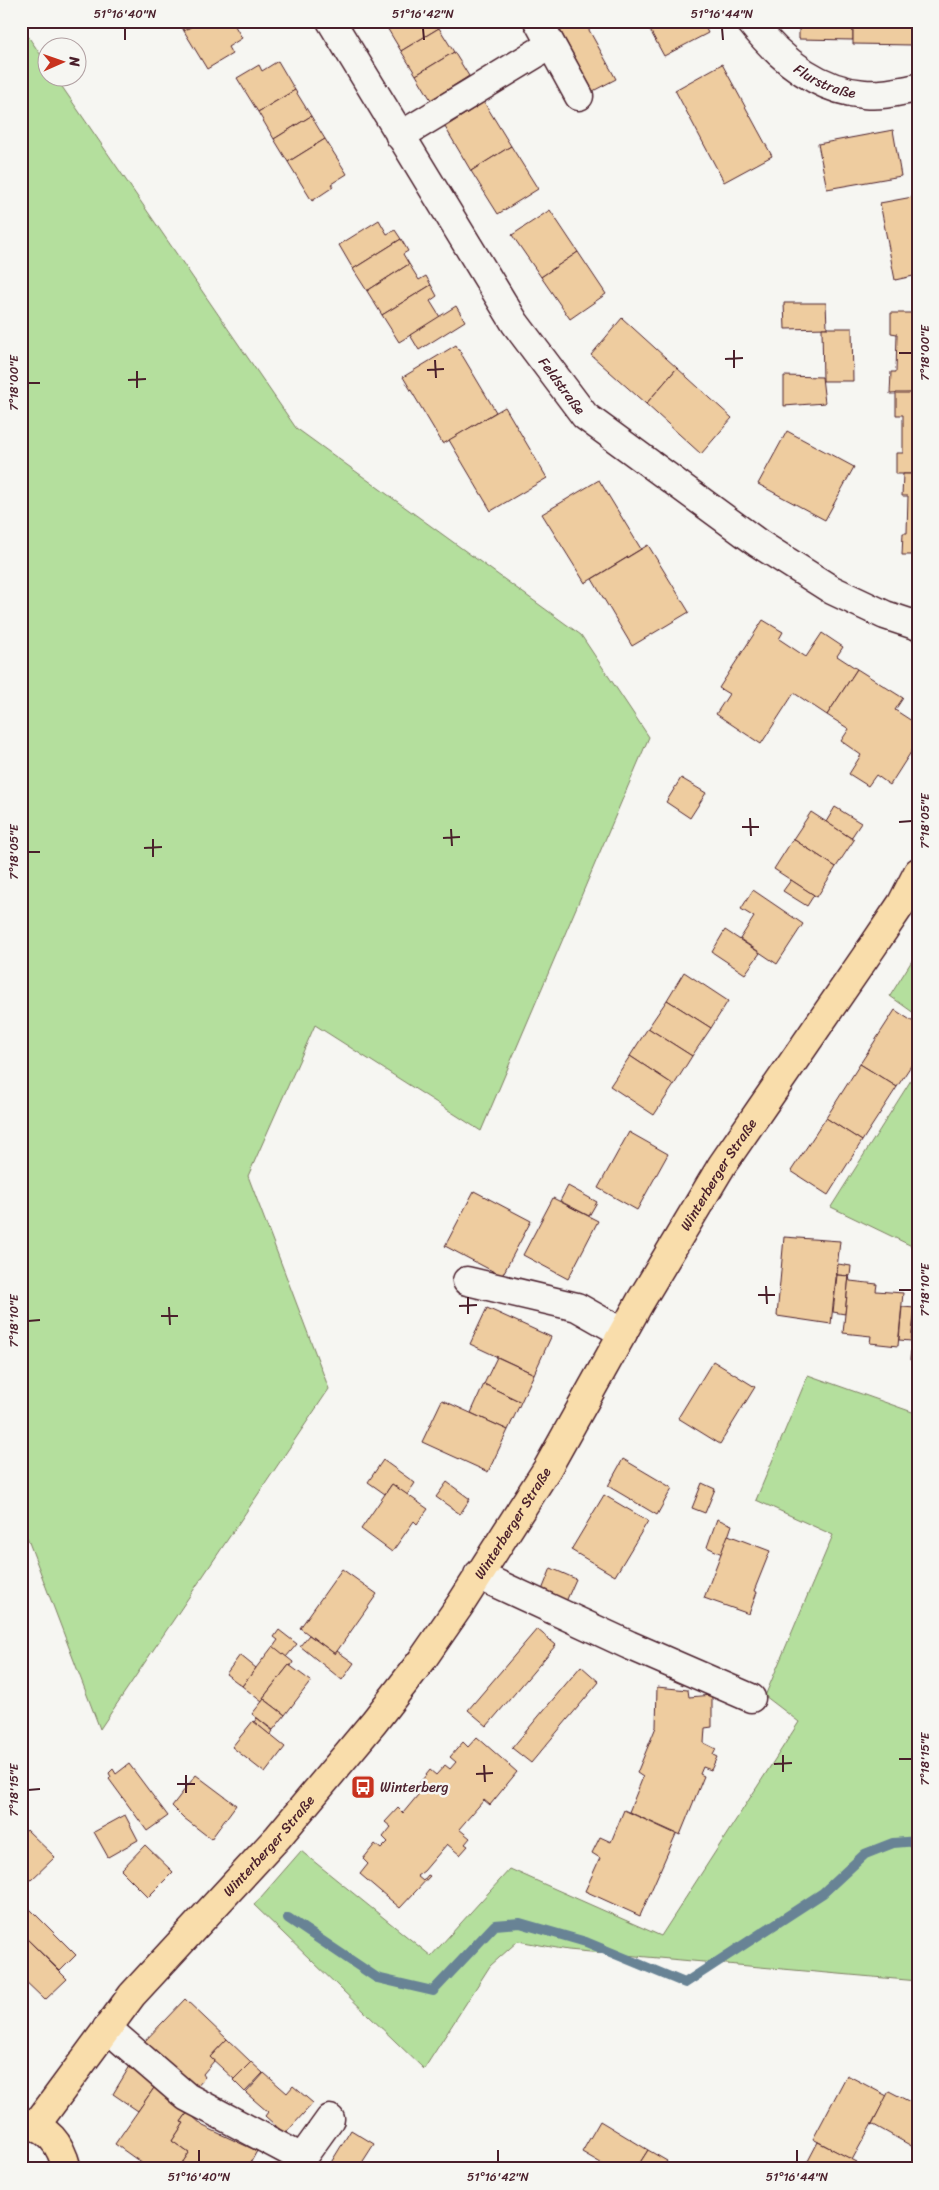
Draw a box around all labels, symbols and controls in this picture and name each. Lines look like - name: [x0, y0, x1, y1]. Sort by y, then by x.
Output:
- text: 51°16'40"N: [94, 3, 157, 25]
- text: 51°16'42"N: [392, 3, 455, 25]
- text: 51°16'44"N: [691, 3, 754, 25]
- north arrow: [38, 38, 88, 88]
- text: N: [62, 55, 87, 67]
- street label: Flurstraße: [788, 57, 858, 106]
- text: 7°18'00"E: [914, 324, 936, 381]
- street label: Feldstraße: [531, 352, 592, 421]
- text: 7°18'00"E: [3, 354, 25, 411]
- text: 7°18'05"E: [914, 792, 936, 849]
- text: 7°18'05"E: [3, 823, 25, 880]
- street label: Winterberger Straße: [673, 1113, 764, 1236]
- text: 7°18'10"E: [914, 1262, 936, 1317]
- text: 7°18'10"E: [3, 1293, 25, 1348]
- street label: Winterberger Straße: [467, 1462, 558, 1585]
- text: 7°18'15"E: [914, 1731, 936, 1785]
- text: 7°18'15"E: [3, 1762, 25, 1816]
- bus stop icon: Winterberg: [350, 1774, 376, 1800]
- place label: Winterberg: [380, 1775, 449, 1800]
- street label: Winterberger Straße: [217, 1789, 321, 1903]
- text: 51°16'40"N: [168, 2166, 231, 2188]
- text: 51°16'42"N: [467, 2166, 530, 2188]
- text: 51°16'44"N: [766, 2166, 829, 2188]

